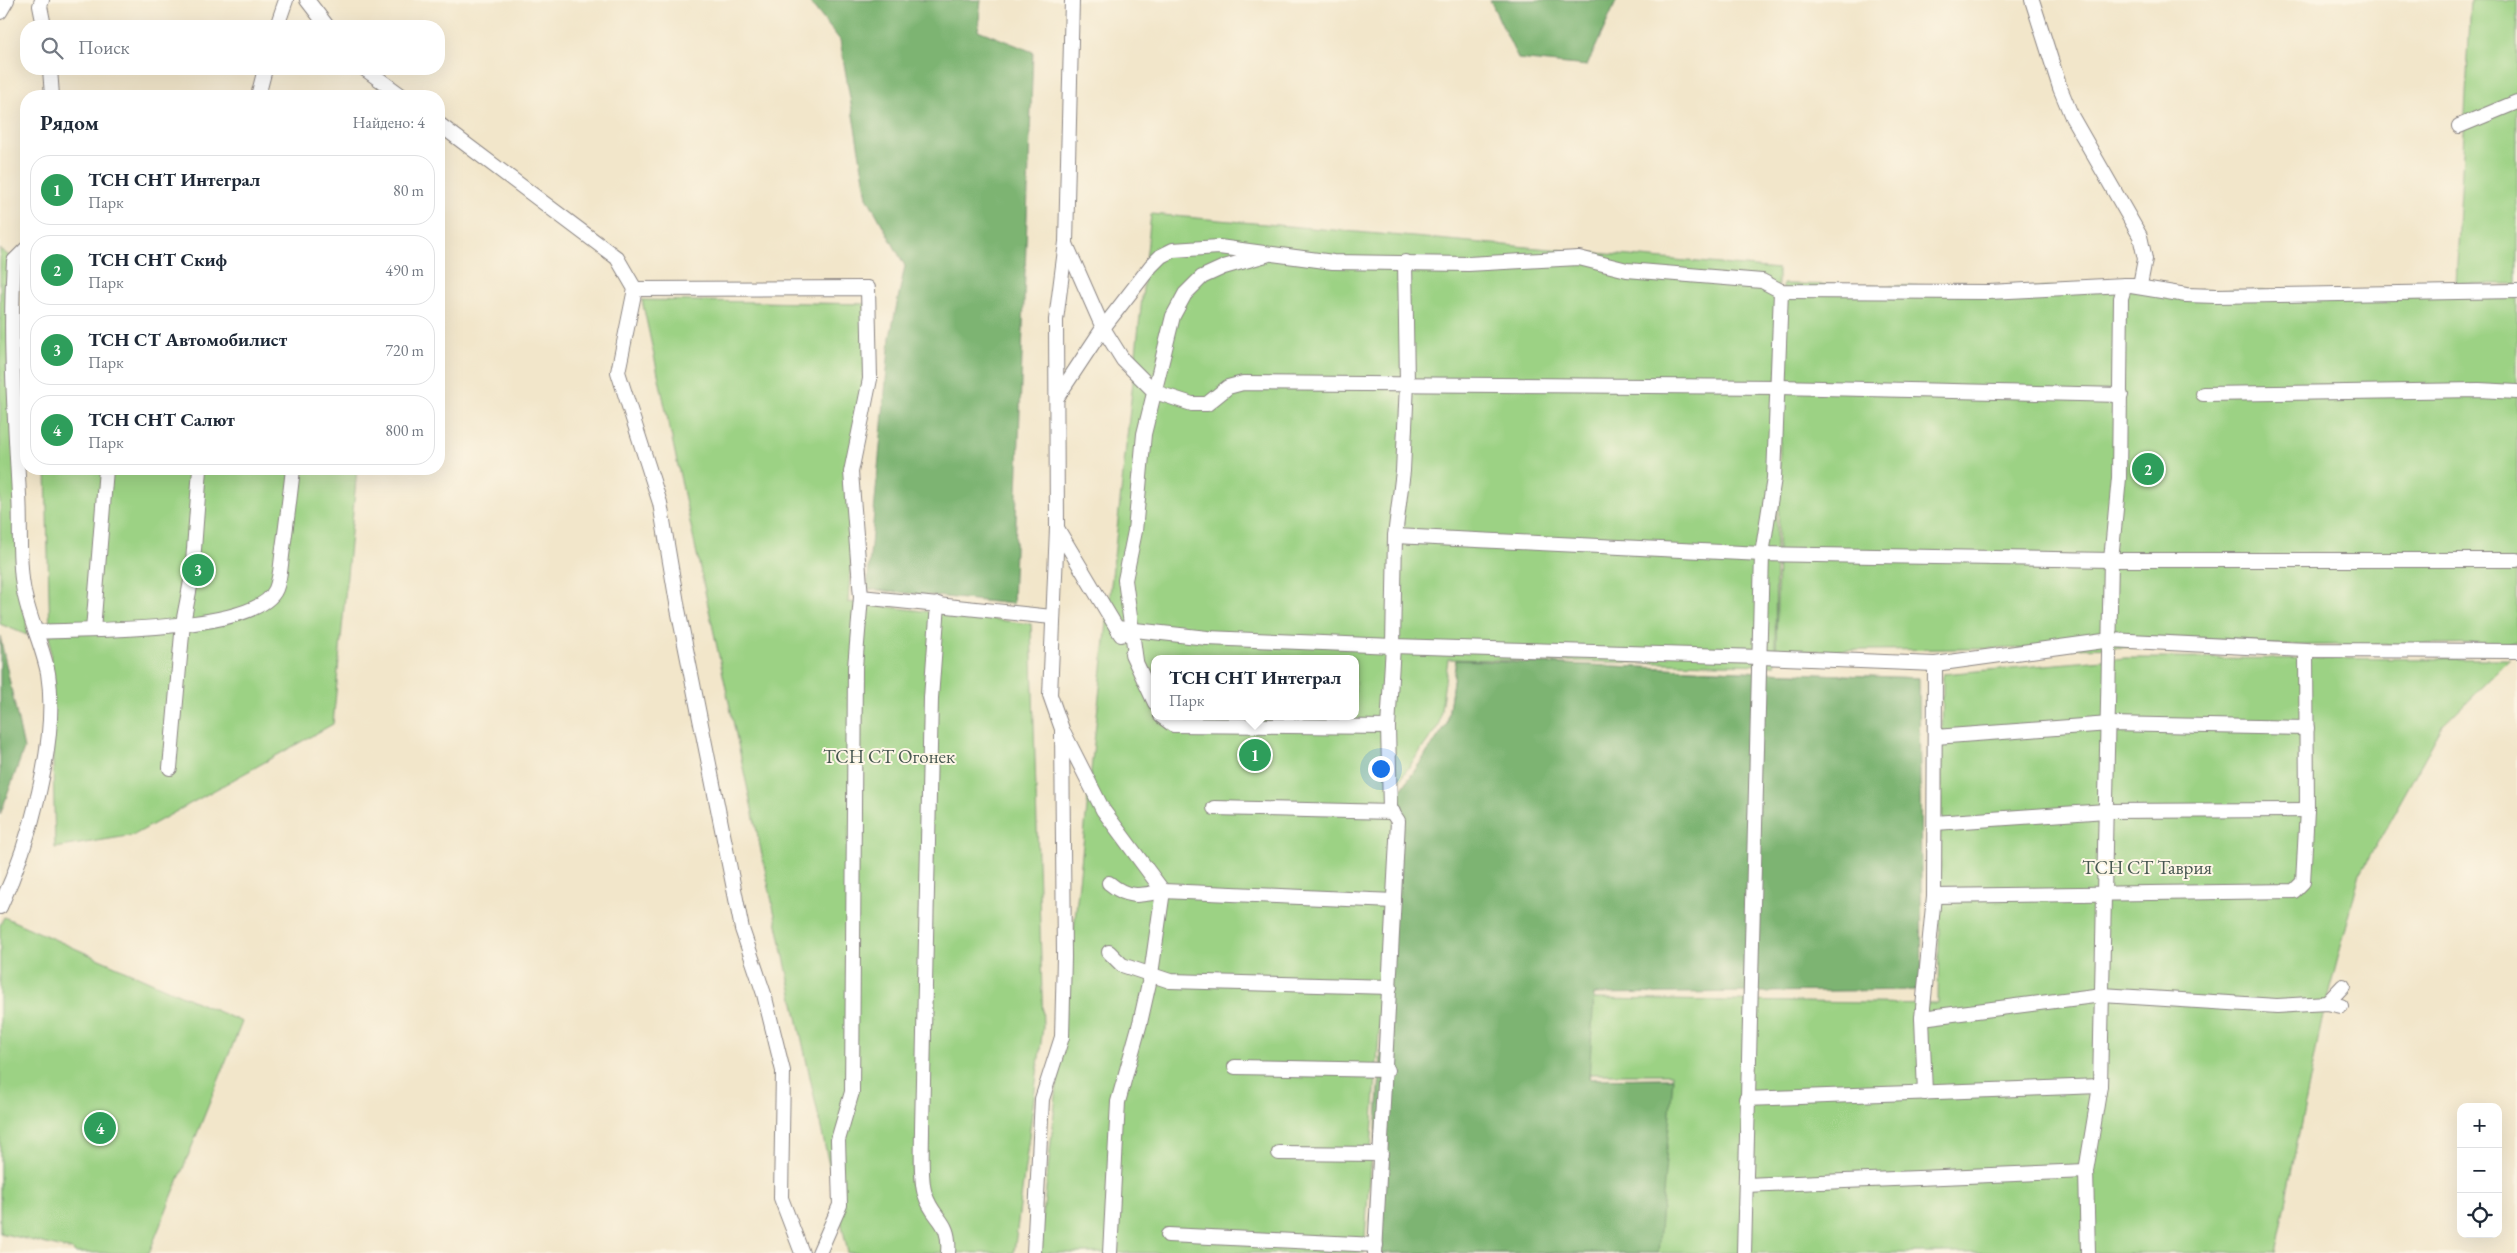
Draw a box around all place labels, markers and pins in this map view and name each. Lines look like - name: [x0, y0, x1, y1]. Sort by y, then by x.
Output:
- pin: 2: [2132, 450, 2164, 488]
- pin: 3: [182, 551, 214, 589]
- pin: 1: [1239, 736, 1271, 774]
- pin: 4: [84, 1109, 116, 1147]

